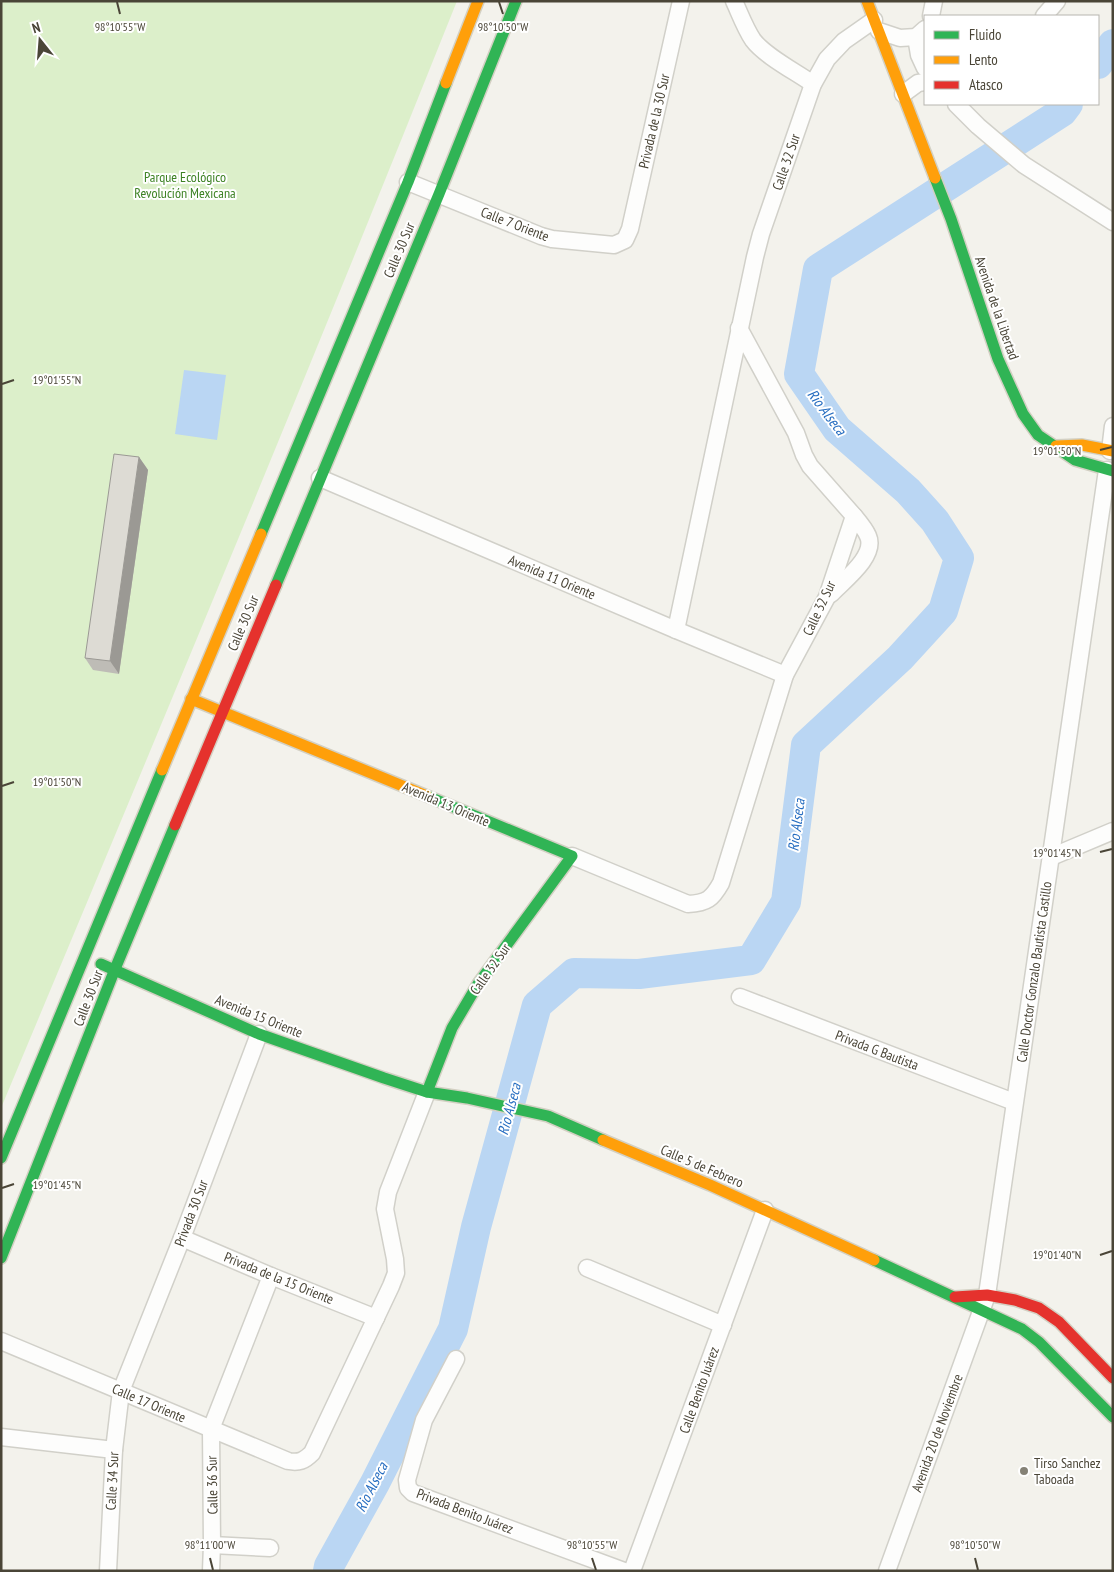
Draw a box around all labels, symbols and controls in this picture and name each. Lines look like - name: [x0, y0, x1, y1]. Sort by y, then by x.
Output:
- north arrow: [15, 15, 65, 65]
- legend: [924, 15, 1099, 105]
- text: N: [30, 18, 42, 37]
- text: 98°10'55"W: [95, 19, 145, 34]
- text: 98°10'50"W: [478, 19, 528, 34]
- text: Fluido: [969, 25, 1001, 44]
- text: Lento: [969, 50, 998, 69]
- street label: Privada de la 30 Sur: [634, 72, 674, 170]
- text: Atasco: [969, 75, 1003, 94]
- street label: Calle 32 Sur: [768, 131, 804, 193]
- park label: Parque Ecológico Revolución Mexicana: [134, 168, 236, 202]
- street label: Calle 7 Oriente: [478, 203, 552, 245]
- street label: Calle 30 Sur: [379, 219, 419, 280]
- street label: Avenida de la Libertad: [971, 254, 1023, 362]
- text: 19°01'55"N: [33, 372, 81, 387]
- water label: Rio Alseca: [804, 385, 851, 440]
- text: 19°01'50"N: [1033, 443, 1081, 458]
- street label: Avenida 11 Oriente: [506, 551, 598, 603]
- street label: Calle 32 Sur: [798, 578, 840, 638]
- street label: Calle 30 Sur: [223, 592, 263, 653]
- text: 19°01'50"N: [33, 774, 81, 789]
- street label: Avenida 13 Oriente: [400, 778, 492, 830]
- water label: Rio Alseca: [783, 797, 809, 852]
- text: 19°01'45"N: [1033, 845, 1081, 860]
- street label: Calle Doctor Gonzalo Bautista Castillo: [1012, 880, 1056, 1064]
- street label: Calle 32 Sur: [466, 940, 514, 998]
- street label: Calle 30 Sur: [69, 967, 107, 1029]
- street label: Avenida 15 Oriente: [213, 990, 306, 1042]
- street label: Privada G Bautista: [833, 1026, 921, 1074]
- water label: Rio Alseca: [493, 1080, 525, 1137]
- street label: Calle 5 de Febrero: [658, 1140, 746, 1192]
- text: 19°01'45"N: [33, 1177, 81, 1192]
- street label: Privada 30 Sur: [170, 1177, 212, 1249]
- text: 19°01'40"N: [1033, 1247, 1081, 1262]
- street label: Privada de la 15 Oriente: [222, 1248, 337, 1308]
- street label: Calle Benito Juárez: [675, 1344, 723, 1436]
- street label: Avenida 20 de Noviembre: [907, 1371, 967, 1494]
- street label: Calle 17 Oriente: [110, 1379, 189, 1427]
- street label: Calle 34 Sur: [101, 1451, 123, 1511]
- place label: Tirso Sanchez Taboada: [1034, 1454, 1100, 1488]
- street label: Calle 36 Sur: [202, 1455, 222, 1514]
- water label: Rio Alseca: [351, 1458, 392, 1515]
- marker: Tirso Sanchez Taboada: [1018, 1465, 1030, 1477]
- street label: Privada Benito Juárez: [414, 1484, 516, 1538]
- text: 98°11'00"W: [185, 1537, 235, 1552]
- text: 98°10'55"W: [567, 1537, 617, 1552]
- text: 98°10'50"W: [950, 1537, 1000, 1552]

